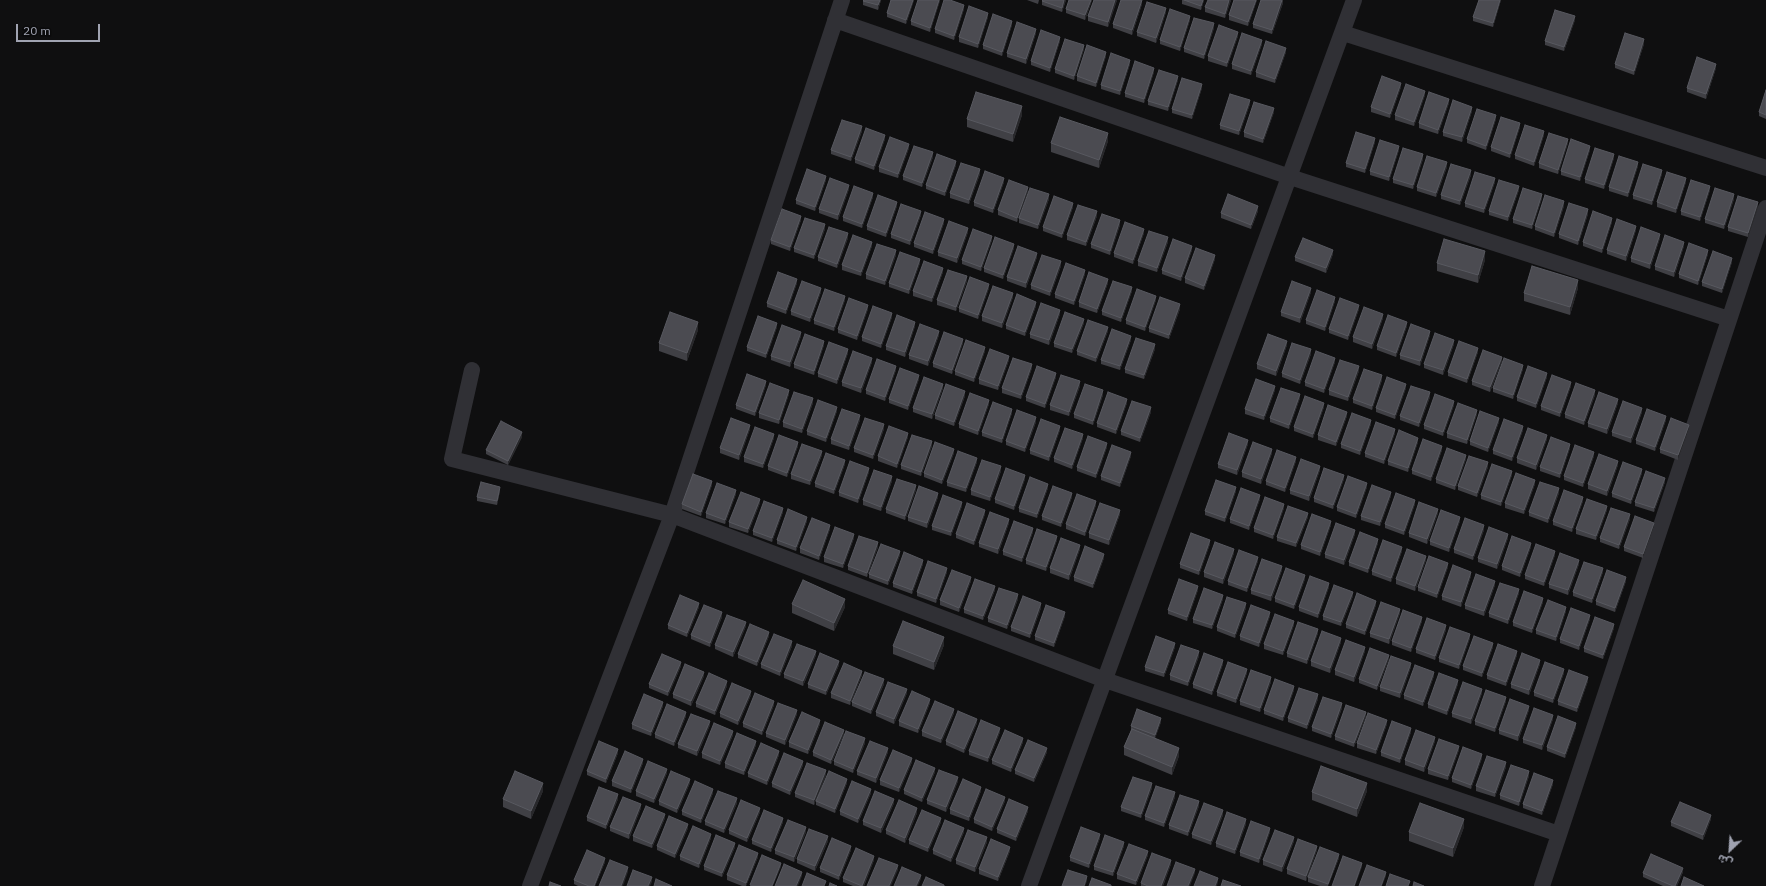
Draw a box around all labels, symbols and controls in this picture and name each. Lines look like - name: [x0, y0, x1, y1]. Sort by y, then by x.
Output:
- scale bar: [18, 16, 102, 42]
- text: 20 m: [23, 23, 51, 38]
- north arrow: [1710, 830, 1750, 870]
- text: ش: [1715, 851, 1735, 870]

